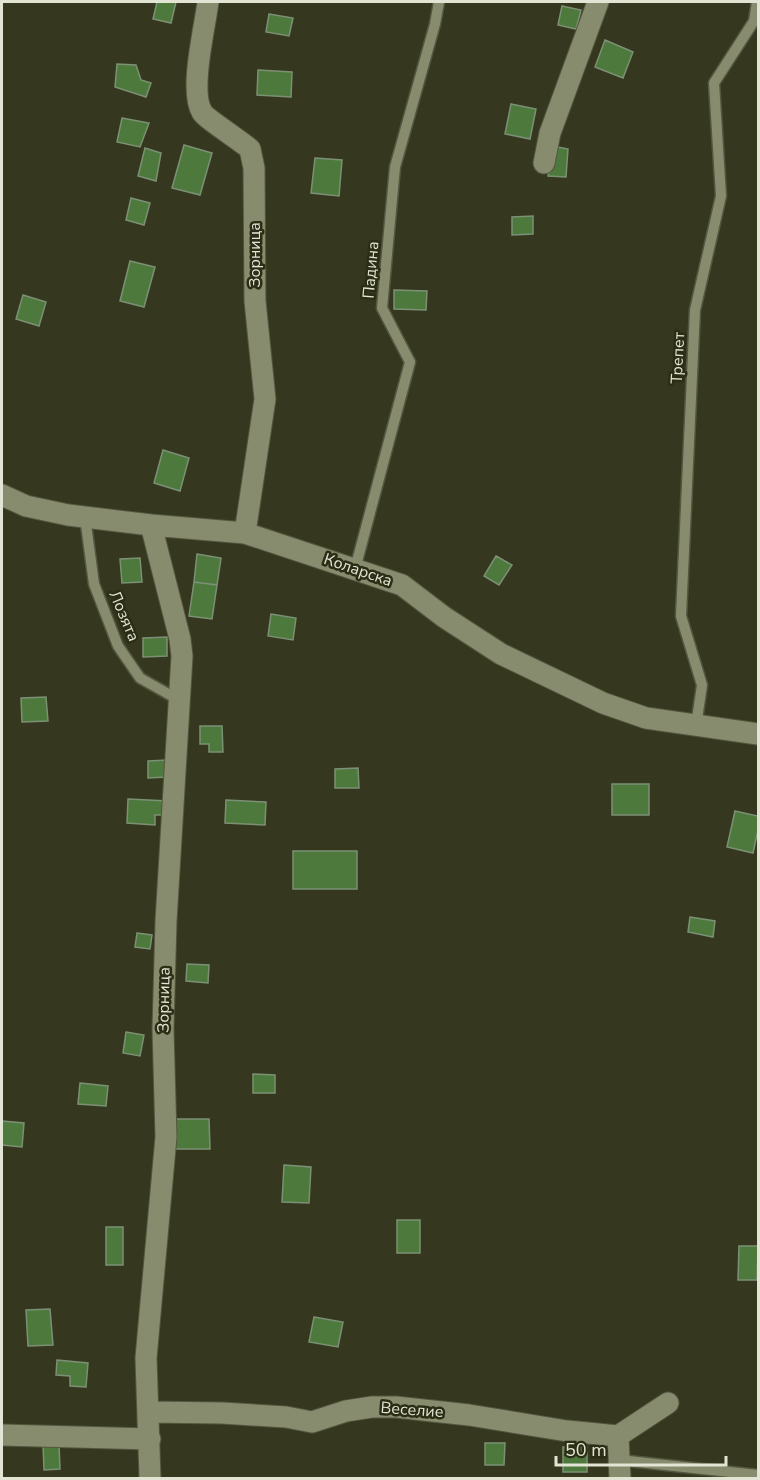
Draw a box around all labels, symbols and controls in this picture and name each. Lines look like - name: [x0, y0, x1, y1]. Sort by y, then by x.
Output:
- street label: Зорница: [244, 222, 266, 288]
- street label: Падина: [358, 240, 384, 300]
- street label: Трепет: [666, 331, 690, 384]
- street label: Коларска: [321, 548, 395, 592]
- street label: Лозята: [103, 587, 145, 645]
- street label: Зорница: [152, 967, 176, 1033]
- street label: Веселие: [380, 1397, 444, 1423]
- scale bar: [556, 1429, 726, 1467]
- text: 50 m: [565, 1438, 607, 1462]

